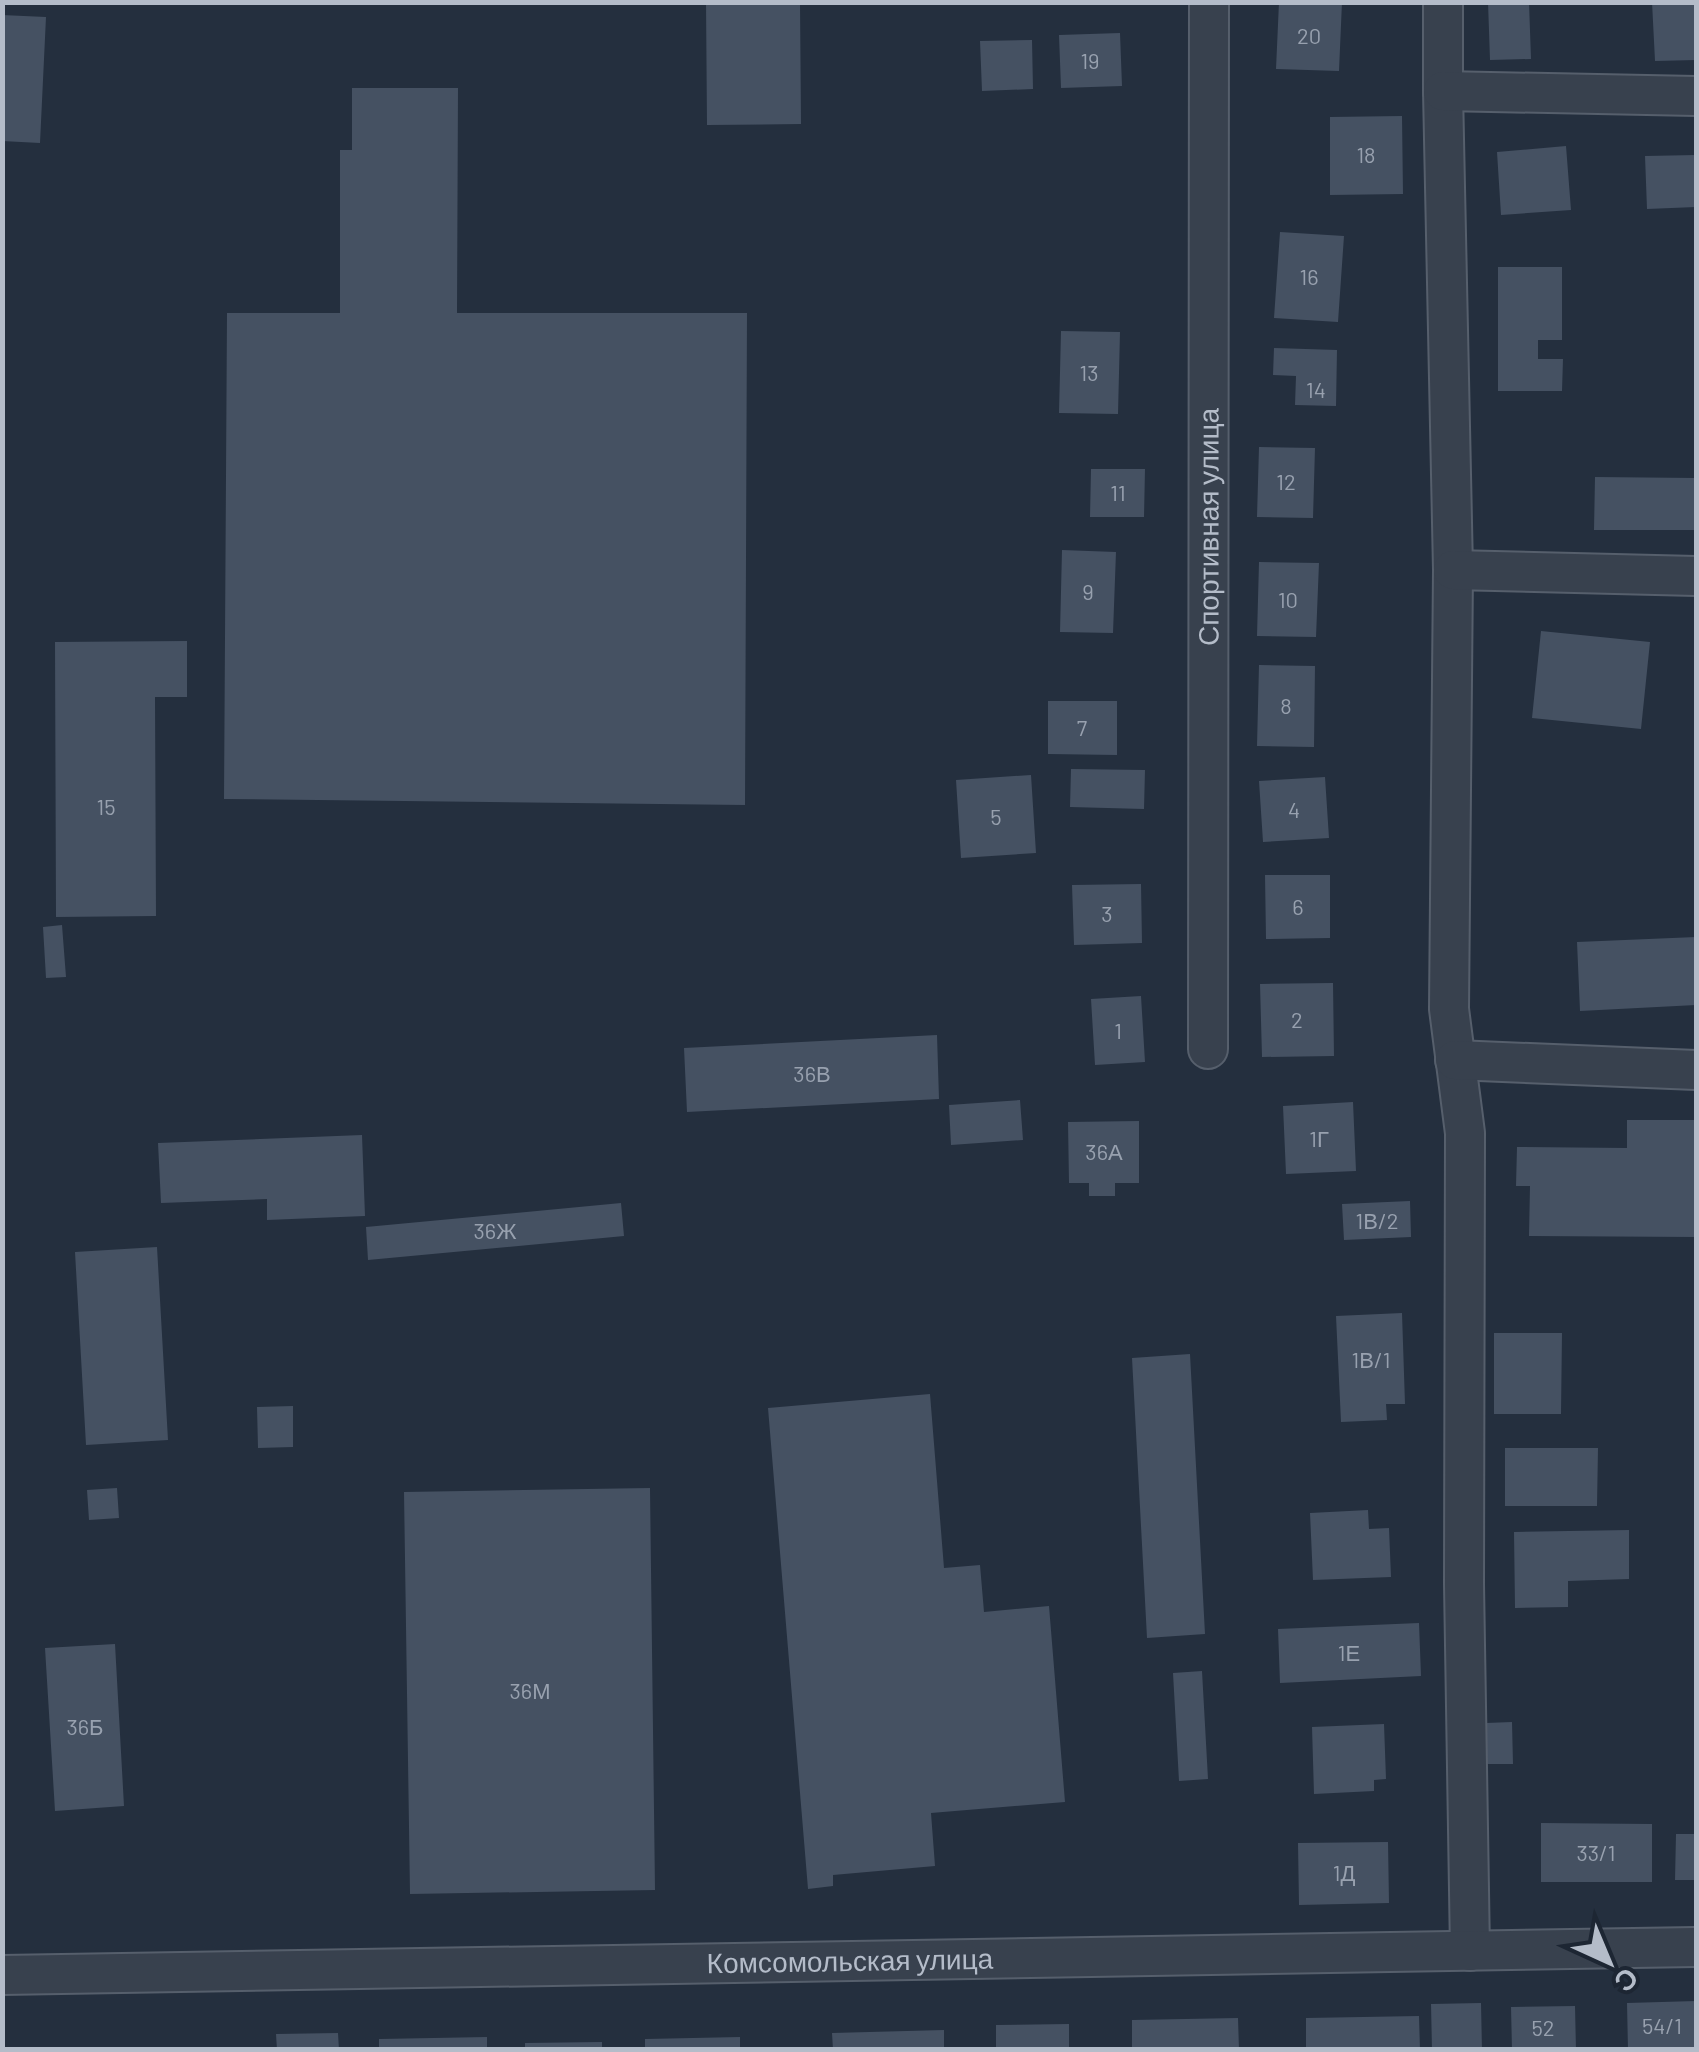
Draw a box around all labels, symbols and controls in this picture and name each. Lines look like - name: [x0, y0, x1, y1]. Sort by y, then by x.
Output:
- house number: 20: [1297, 22, 1321, 48]
- house number: 19: [1080, 47, 1100, 73]
- house number: 18: [1356, 141, 1376, 167]
- house number: 16: [1299, 263, 1319, 289]
- house number: 13: [1079, 359, 1099, 385]
- house number: 14: [1306, 376, 1326, 402]
- street label: Спортивная улица: [1190, 407, 1225, 646]
- house number: 12: [1276, 468, 1296, 494]
- house number: 11: [1110, 479, 1126, 505]
- house number: 9: [1082, 578, 1094, 604]
- house number: 10: [1278, 586, 1298, 612]
- house number: 8: [1280, 692, 1292, 718]
- house number: 7: [1077, 714, 1087, 740]
- house number: 15: [96, 793, 116, 819]
- house number: 4: [1288, 796, 1300, 822]
- house number: 5: [990, 803, 1002, 829]
- house number: 6: [1292, 893, 1304, 919]
- house number: 3: [1101, 900, 1113, 926]
- house number: 2: [1291, 1006, 1303, 1032]
- house number: 1: [1114, 1017, 1122, 1043]
- house number: 36В: [793, 1060, 831, 1086]
- house number: 1Г: [1309, 1125, 1329, 1151]
- house number: 36А: [1085, 1138, 1123, 1164]
- house number: 1В/2: [1356, 1207, 1398, 1233]
- house number: 36Ж: [474, 1217, 517, 1243]
- house number: 1В/1: [1352, 1346, 1390, 1372]
- house number: 1Е: [1338, 1639, 1360, 1665]
- house number: 36М: [510, 1677, 551, 1703]
- house number: 36Б: [66, 1713, 104, 1739]
- house number: 33/1: [1576, 1839, 1616, 1865]
- house number: 1Д: [1333, 1859, 1355, 1886]
- north arrow: [1559, 1912, 1659, 2012]
- street label: Комсомольская улица: [706, 1941, 994, 1979]
- text: С: [1608, 1961, 1646, 2000]
- house number: 54/1: [1642, 2012, 1682, 2038]
- house number: 52: [1531, 2014, 1555, 2040]

